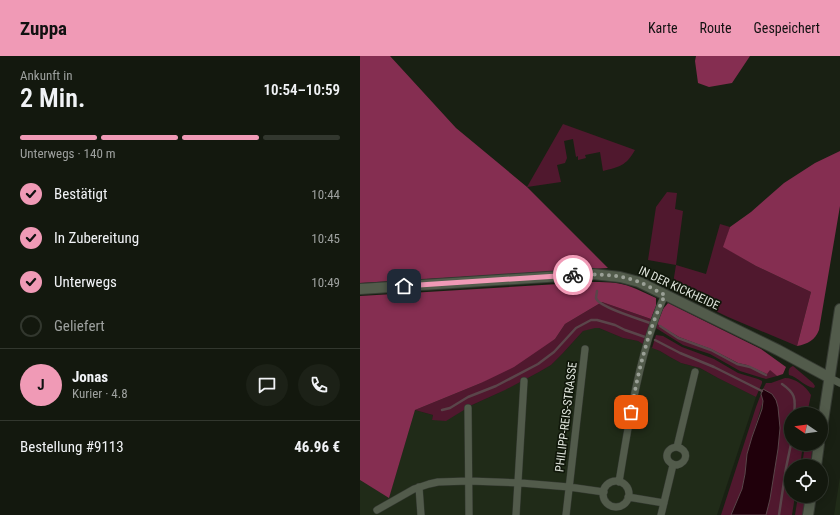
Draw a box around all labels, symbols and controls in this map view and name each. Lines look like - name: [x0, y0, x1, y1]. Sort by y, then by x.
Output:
- text: Zuppa: [20, 17, 67, 40]
- text: Karte: [648, 20, 678, 36]
- text: Route: [700, 20, 732, 36]
- text: Gespeichert: [754, 20, 820, 36]
- text: Ankunft in: [20, 68, 72, 83]
- text: 10:54–10:59: [263, 81, 340, 99]
- text: 2 Min.: [20, 83, 85, 113]
- text: Unterwegs · 140 m: [20, 146, 116, 161]
- icon: check: [20, 183, 42, 205]
- text: Bestätigt: [54, 185, 107, 203]
- text: 10:44: [311, 187, 340, 202]
- icon: check: [20, 227, 42, 249]
- text: In Zubereitung: [54, 229, 139, 247]
- text: 10:45: [311, 231, 340, 246]
- courier: [553, 255, 593, 295]
- street label: IN DER KICKHEIDE: [637, 263, 722, 313]
- icon: bike: [562, 264, 584, 286]
- pin: [387, 269, 421, 303]
- icon: check: [20, 271, 42, 293]
- text: Unterwegs: [54, 273, 117, 291]
- text: 10:49: [311, 275, 340, 290]
- icon: home: [393, 275, 415, 297]
- text: Geliefert: [54, 317, 105, 335]
- street label: PHILIPP-REIS-STRASSE: [552, 361, 580, 473]
- button: chat: [246, 364, 288, 406]
- button: phone: [298, 364, 340, 406]
- text: Jonas: [72, 368, 108, 386]
- text: J: [37, 376, 45, 394]
- text: Kurier · 4.8: [72, 386, 128, 401]
- pin: [614, 395, 648, 429]
- icon: bag: [620, 401, 642, 423]
- north arrow: [784, 407, 828, 451]
- map controls: [784, 407, 828, 503]
- text: Bestellung #9113: [20, 438, 124, 456]
- text: 46.96 €: [294, 438, 340, 456]
- button: locate: [784, 459, 828, 503]

